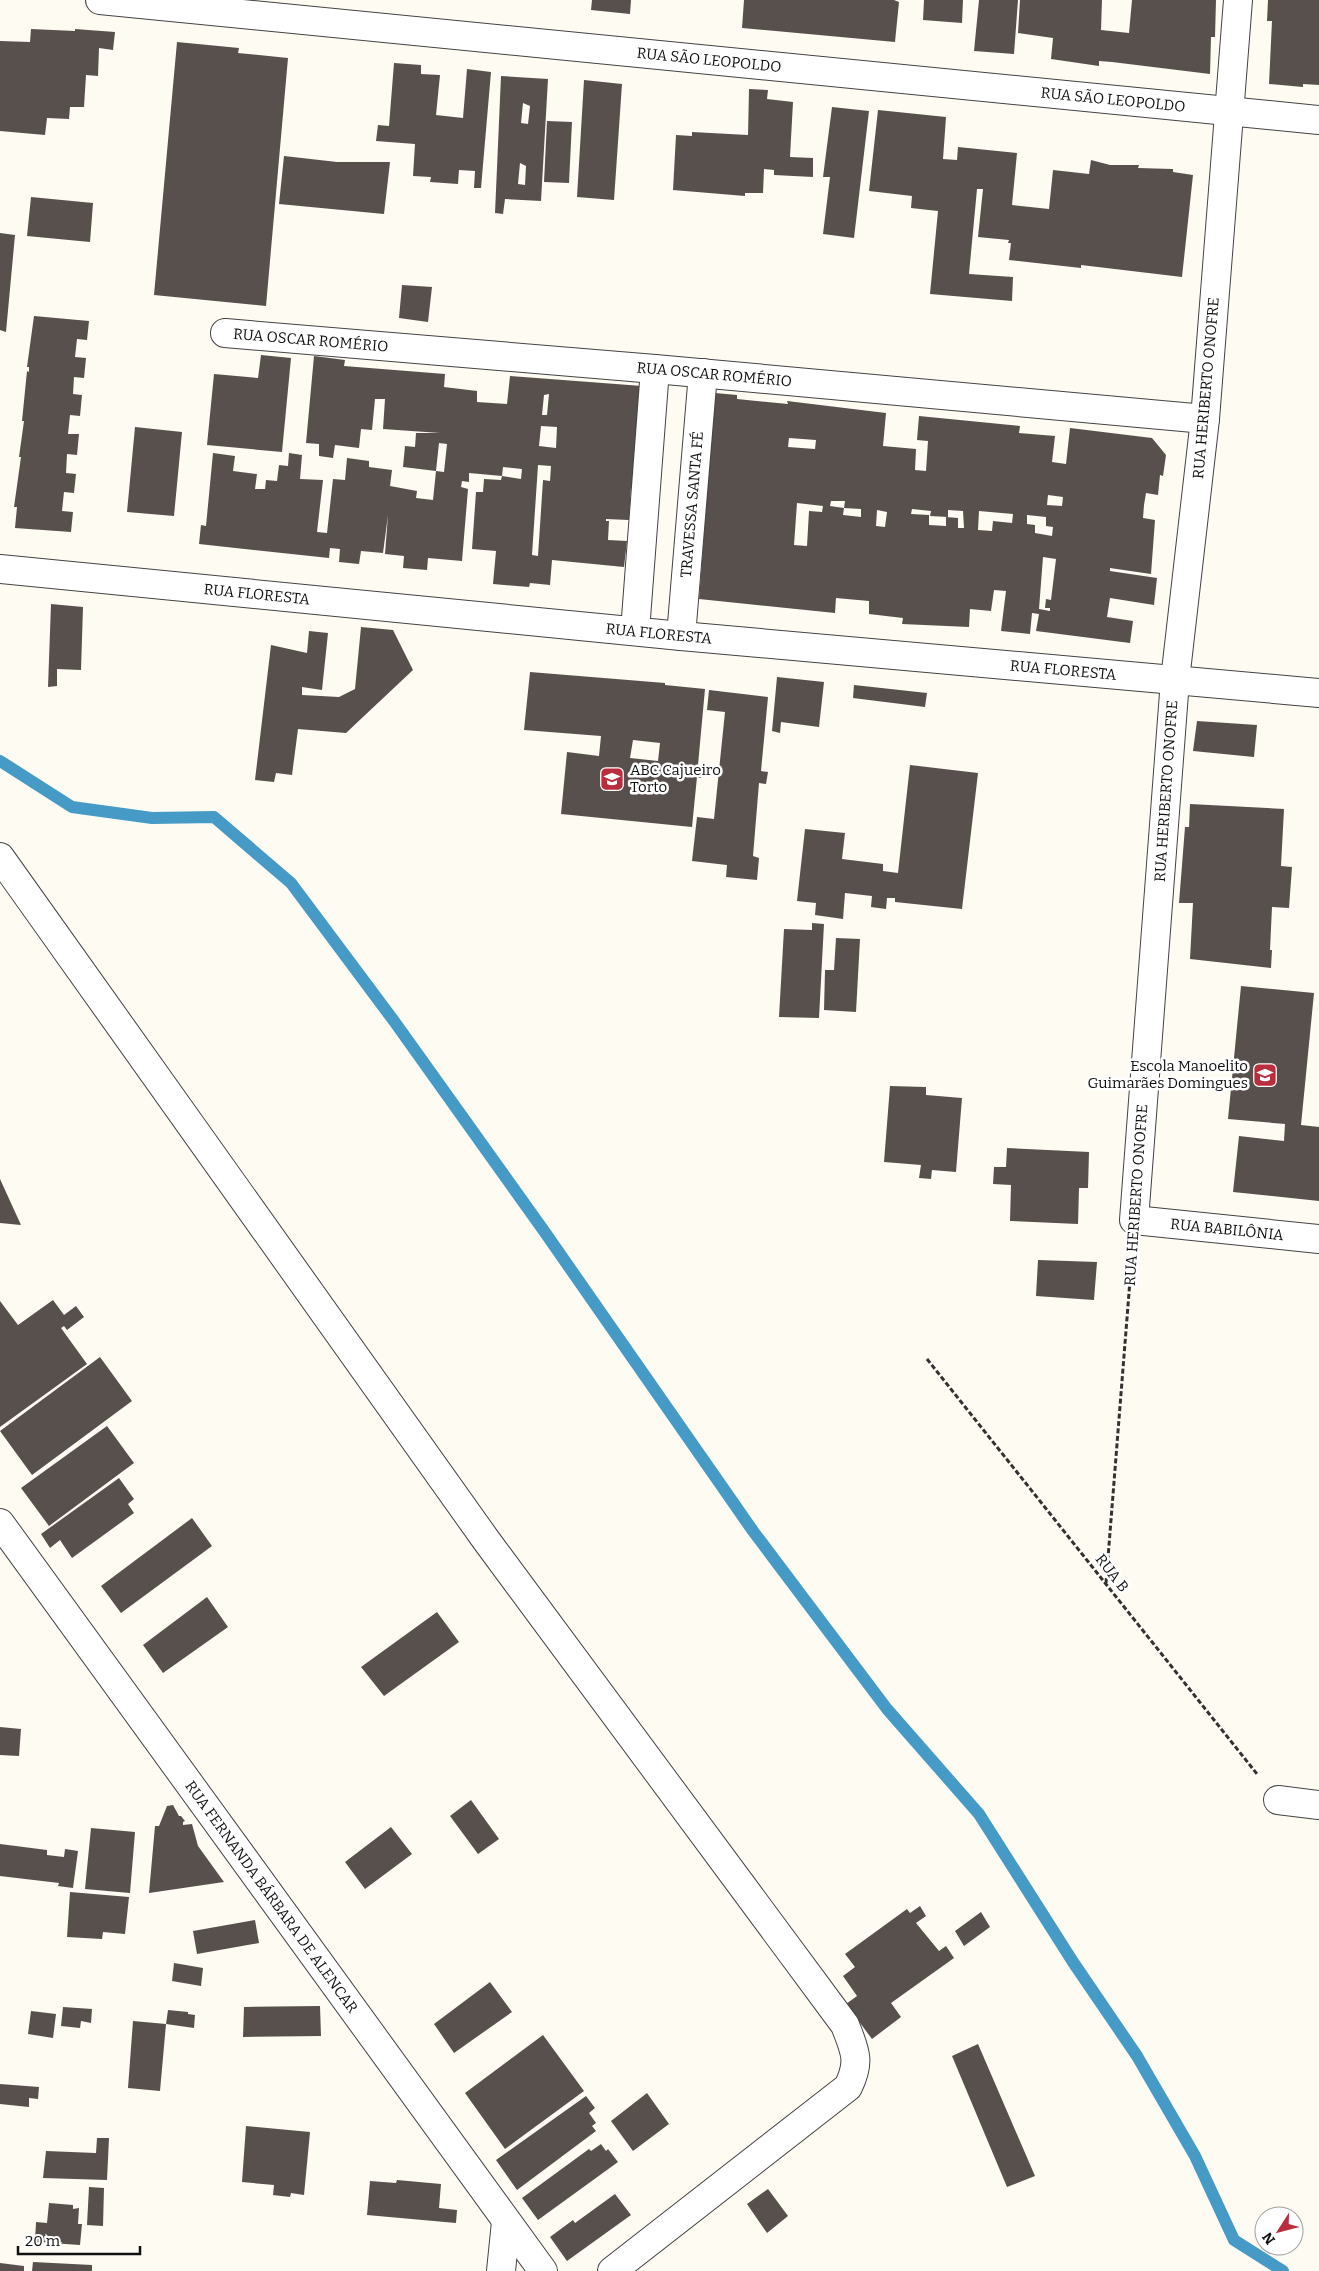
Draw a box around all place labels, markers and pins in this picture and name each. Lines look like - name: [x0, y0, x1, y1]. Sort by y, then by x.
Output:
- place label: ABC Cajueiro Torto: [630, 761, 721, 796]
- school or university icon: ABC Cajueiro Torto: [599, 766, 625, 792]
- place label: Escola Manoelito Guimarães Domingues: [1087, 1057, 1248, 1092]
- school or university icon: Escola Manoelito Guimarães Domingues: [1252, 1062, 1278, 1088]

